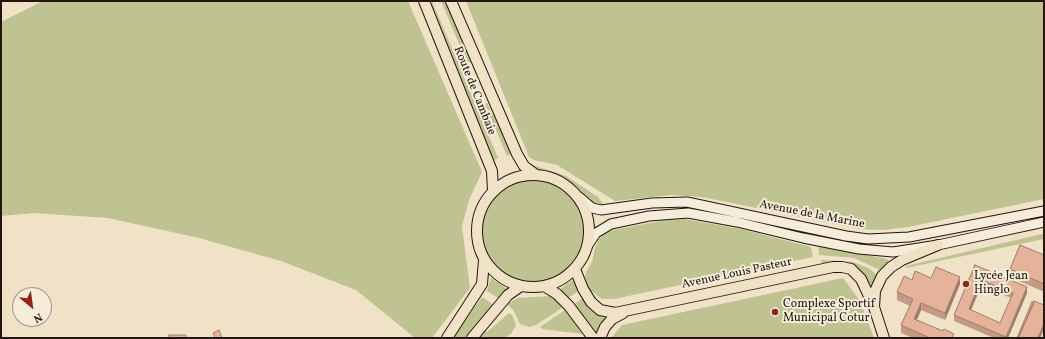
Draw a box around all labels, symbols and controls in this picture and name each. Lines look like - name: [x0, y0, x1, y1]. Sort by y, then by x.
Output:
- street label: Route de Cambaie: [450, 45, 498, 137]
- street label: Avenue de la Marine: [758, 198, 866, 232]
- street label: Avenue Louis Pasteur: [681, 255, 793, 293]
- place label: Lycée Jean Hinglo: [974, 270, 1028, 298]
- marker: Lycée Jean Hinglo: [961, 279, 971, 289]
- north arrow: [12, 287, 52, 327]
- place label: Complexe Sportif Municipal Cotur: [783, 298, 875, 326]
- marker: Complexe Sportif Municipal Cotur: [770, 307, 780, 317]
- text: N: [30, 309, 45, 326]

